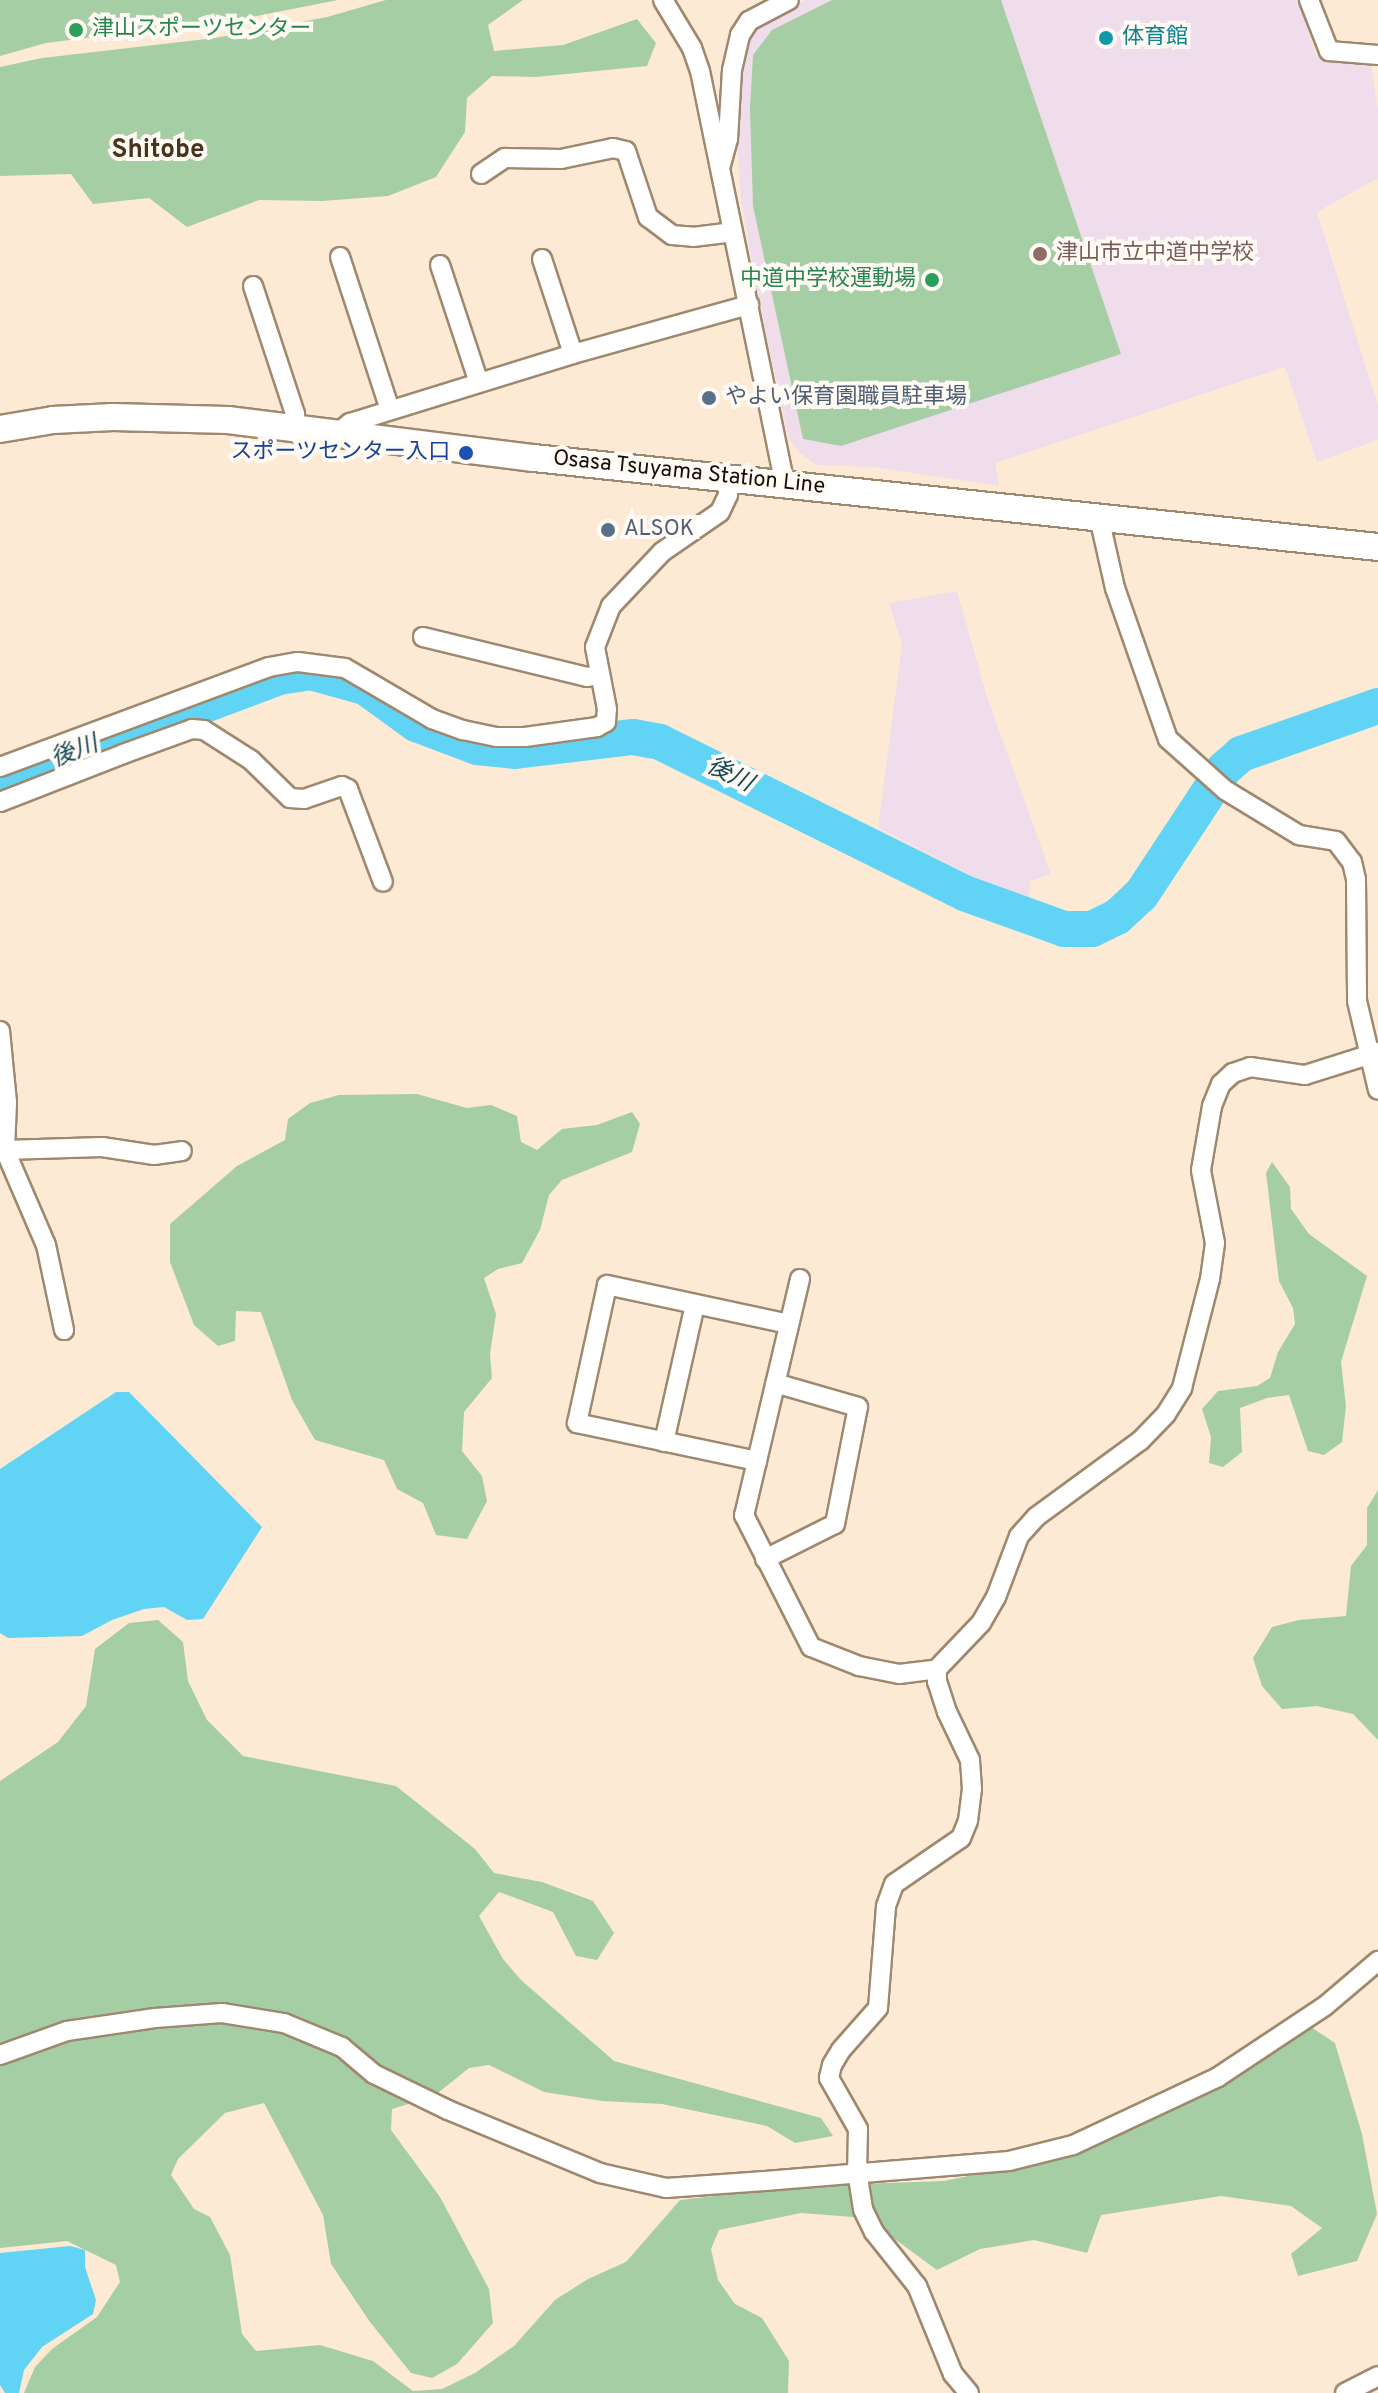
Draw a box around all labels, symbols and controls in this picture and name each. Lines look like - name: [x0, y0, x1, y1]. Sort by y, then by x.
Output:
- place label: 津山スポーツセンター: [92, 17, 312, 43]
- marker: 津山スポーツセンター: [67, 21, 85, 39]
- place label: 体育館: [1122, 25, 1188, 51]
- marker: 体育館: [1097, 29, 1115, 47]
- district label: Shitobe: [111, 135, 205, 167]
- place label: 津山市立中道中学校: [1056, 241, 1254, 267]
- marker: 津山市立中道中学校: [1031, 245, 1049, 263]
- place label: 中道中学校運動場: [740, 267, 916, 293]
- marker: 中道中学校運動場: [923, 271, 941, 289]
- place label: やよい保育園職員駐車場: [725, 385, 967, 411]
- marker: やよい保育園職員駐車場: [700, 389, 718, 407]
- place label: スポーツセンター入口: [230, 440, 450, 466]
- marker: スポーツセンター入口: [457, 444, 475, 462]
- street label: Osasa Tsuyama Station Line: [551, 446, 827, 500]
- place label: ALSOK: [624, 517, 694, 543]
- marker: ALSOK: [599, 521, 617, 539]
- water label: 後川: [47, 731, 103, 775]
- water label: 後川: [701, 753, 757, 799]

